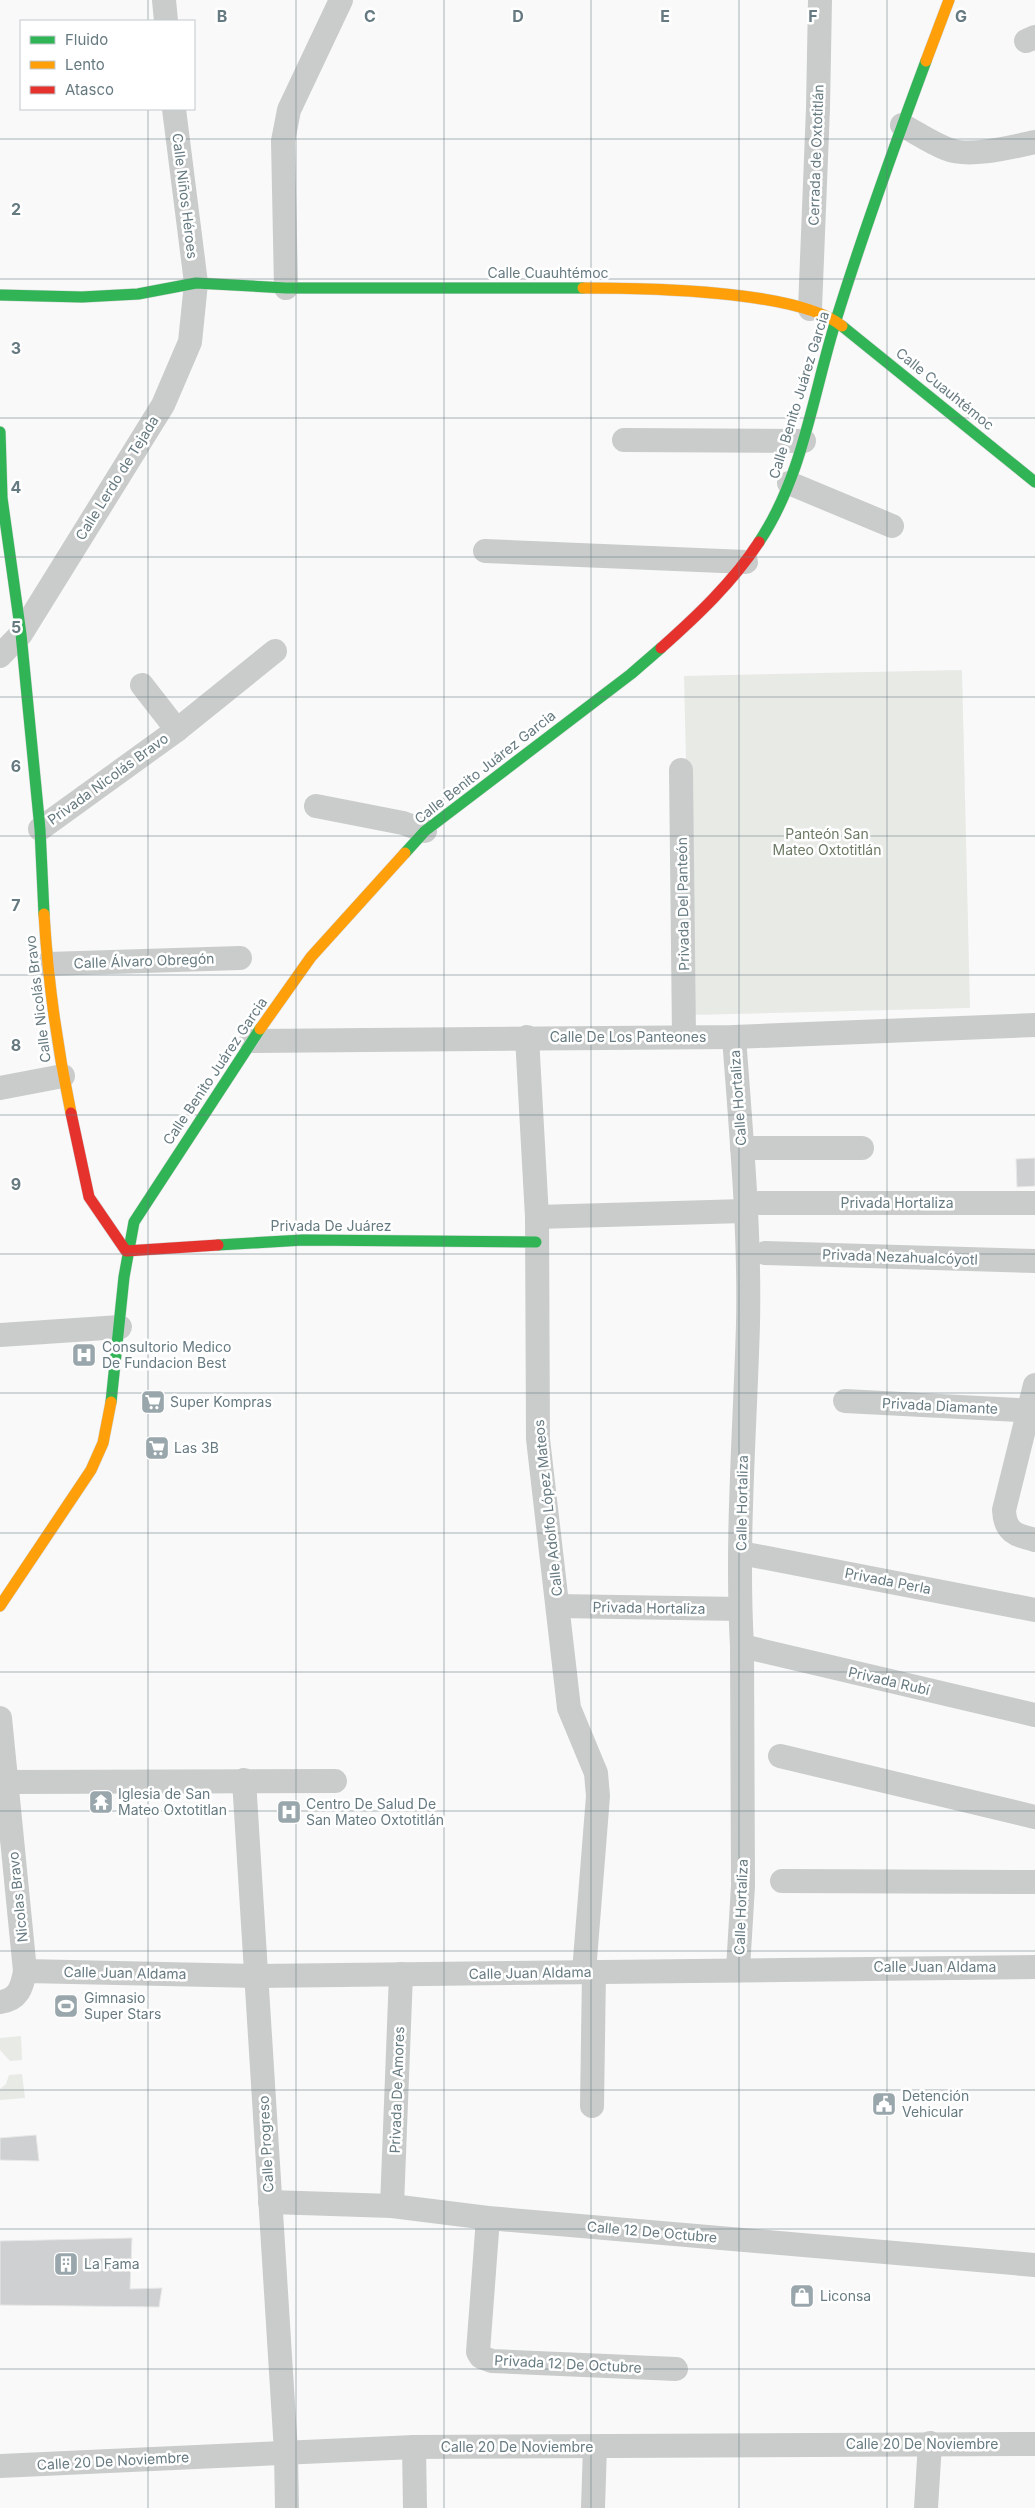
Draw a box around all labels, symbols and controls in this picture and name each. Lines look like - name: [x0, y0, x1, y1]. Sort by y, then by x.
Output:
- text: B: [217, 6, 227, 26]
- text: C: [364, 6, 376, 26]
- text: D: [512, 6, 524, 26]
- text: E: [660, 6, 670, 26]
- text: F: [808, 6, 818, 26]
- text: G: [955, 6, 967, 26]
- legend: [20, 20, 195, 110]
- text: Fluido: [65, 30, 108, 49]
- text: Lento: [65, 55, 105, 74]
- text: Atasco: [65, 80, 114, 99]
- street label: Cerrada de Oxtotitlán: [805, 84, 826, 226]
- street label: Calle Niños Héroes: [169, 132, 202, 260]
- text: 2: [11, 199, 21, 219]
- street label: Calle Cuauhtémoc: [487, 264, 609, 281]
- street label: Calle Benito Juárez Garcia: [765, 309, 832, 481]
- text: 3: [11, 338, 21, 358]
- street label: Calle Cuauhtémoc: [893, 344, 998, 433]
- street label: Calle Lerdo de Tejada: [71, 412, 162, 543]
- text: 4: [11, 477, 22, 497]
- text: 5: [11, 617, 21, 637]
- street label: Calle Benito Juárez Garcia: [411, 706, 559, 827]
- street label: Privada Nicolás Bravo: [44, 729, 171, 828]
- text: 6: [11, 756, 21, 776]
- park label: Panteón San Mateo Oxtotitlán: [773, 825, 881, 858]
- street label: Privada Del Panteón: [673, 837, 692, 971]
- text: 7: [11, 895, 21, 915]
- street label: Calle Nicolás Bravo: [21, 935, 54, 1064]
- street label: Calle Álvaro Obregón: [73, 950, 215, 971]
- street label: Calle Benito Juárez Garcia: [159, 994, 270, 1148]
- street label: Calle De Los Panteones: [550, 1028, 706, 1045]
- text: 8: [11, 1035, 21, 1055]
- street label: Calle Hortaliza: [726, 1049, 749, 1147]
- text: 9: [11, 1174, 21, 1194]
- street label: Privada Hortaliza: [840, 1194, 954, 1211]
- street label: Privada De Juárez: [271, 1217, 391, 1234]
- street label: Privada Nezahualcóyotl: [822, 1245, 978, 1268]
- place label: Consultorio Medico De Fundacion Best: [102, 1338, 231, 1371]
- hospital icon: Consultorio Medico De Fundacion Best: [71, 1342, 97, 1368]
- supermarket icon: Super Kompras: [140, 1389, 166, 1415]
- place label: Super Kompras: [170, 1393, 272, 1410]
- street label: Privada Diamante: [882, 1394, 999, 1417]
- street label: Calle Adolfo López Mateos: [530, 1419, 565, 1597]
- supermarket icon: Las 3B: [144, 1435, 170, 1461]
- place label: Las 3B: [174, 1439, 219, 1456]
- street label: Calle Hortaliza: [732, 1455, 751, 1551]
- street label: Privada Perla: [843, 1564, 933, 1597]
- street label: Privada Hortaliza: [592, 1598, 706, 1617]
- street label: Privada Rubí: [847, 1663, 932, 1698]
- place label: Iglesia de San Mateo Oxtotitlan: [118, 1785, 227, 1818]
- temple icon: Iglesia de San Mateo Oxtotitlan: [88, 1789, 114, 1815]
- place label: Centro De Salud De San Mateo Oxtotitlán: [306, 1795, 444, 1828]
- hospital icon: Centro De Salud De San Mateo Oxtotitlán: [276, 1799, 302, 1825]
- street label: Nicolas Bravo: [4, 1851, 31, 1943]
- street label: Calle Hortaliza: [730, 1859, 751, 1955]
- street label: Calle Juan Aldama: [874, 1958, 996, 1975]
- street label: Calle Juan Aldama: [63, 1963, 187, 1982]
- street label: Calle Juan Aldama: [468, 1963, 592, 1982]
- place label: Gimnasio Super Stars: [84, 1989, 161, 2022]
- sports icon: Gimnasio Super Stars: [53, 1993, 79, 2019]
- street label: Privada De Amores: [386, 2026, 407, 2154]
- place label: Detención Vehicular: [902, 2087, 969, 2120]
- public building icon: Detención Vehicular: [871, 2091, 897, 2117]
- street label: Calle Progreso: [254, 2095, 277, 2193]
- street label: Calle 12 De Octubre: [586, 2217, 718, 2246]
- building icon: La Fama: [53, 2251, 79, 2277]
- place label: La Fama: [84, 2255, 140, 2272]
- shop icon: Liconsa: [789, 2283, 815, 2309]
- place label: Liconsa: [820, 2287, 871, 2304]
- street label: Privada 12 De Octubre: [494, 2351, 642, 2376]
- street label: Calle 20 De Noviembre: [846, 2435, 998, 2452]
- street label: Calle 20 De Noviembre: [441, 2438, 593, 2455]
- street label: Calle 20 De Noviembre: [36, 2448, 190, 2473]

